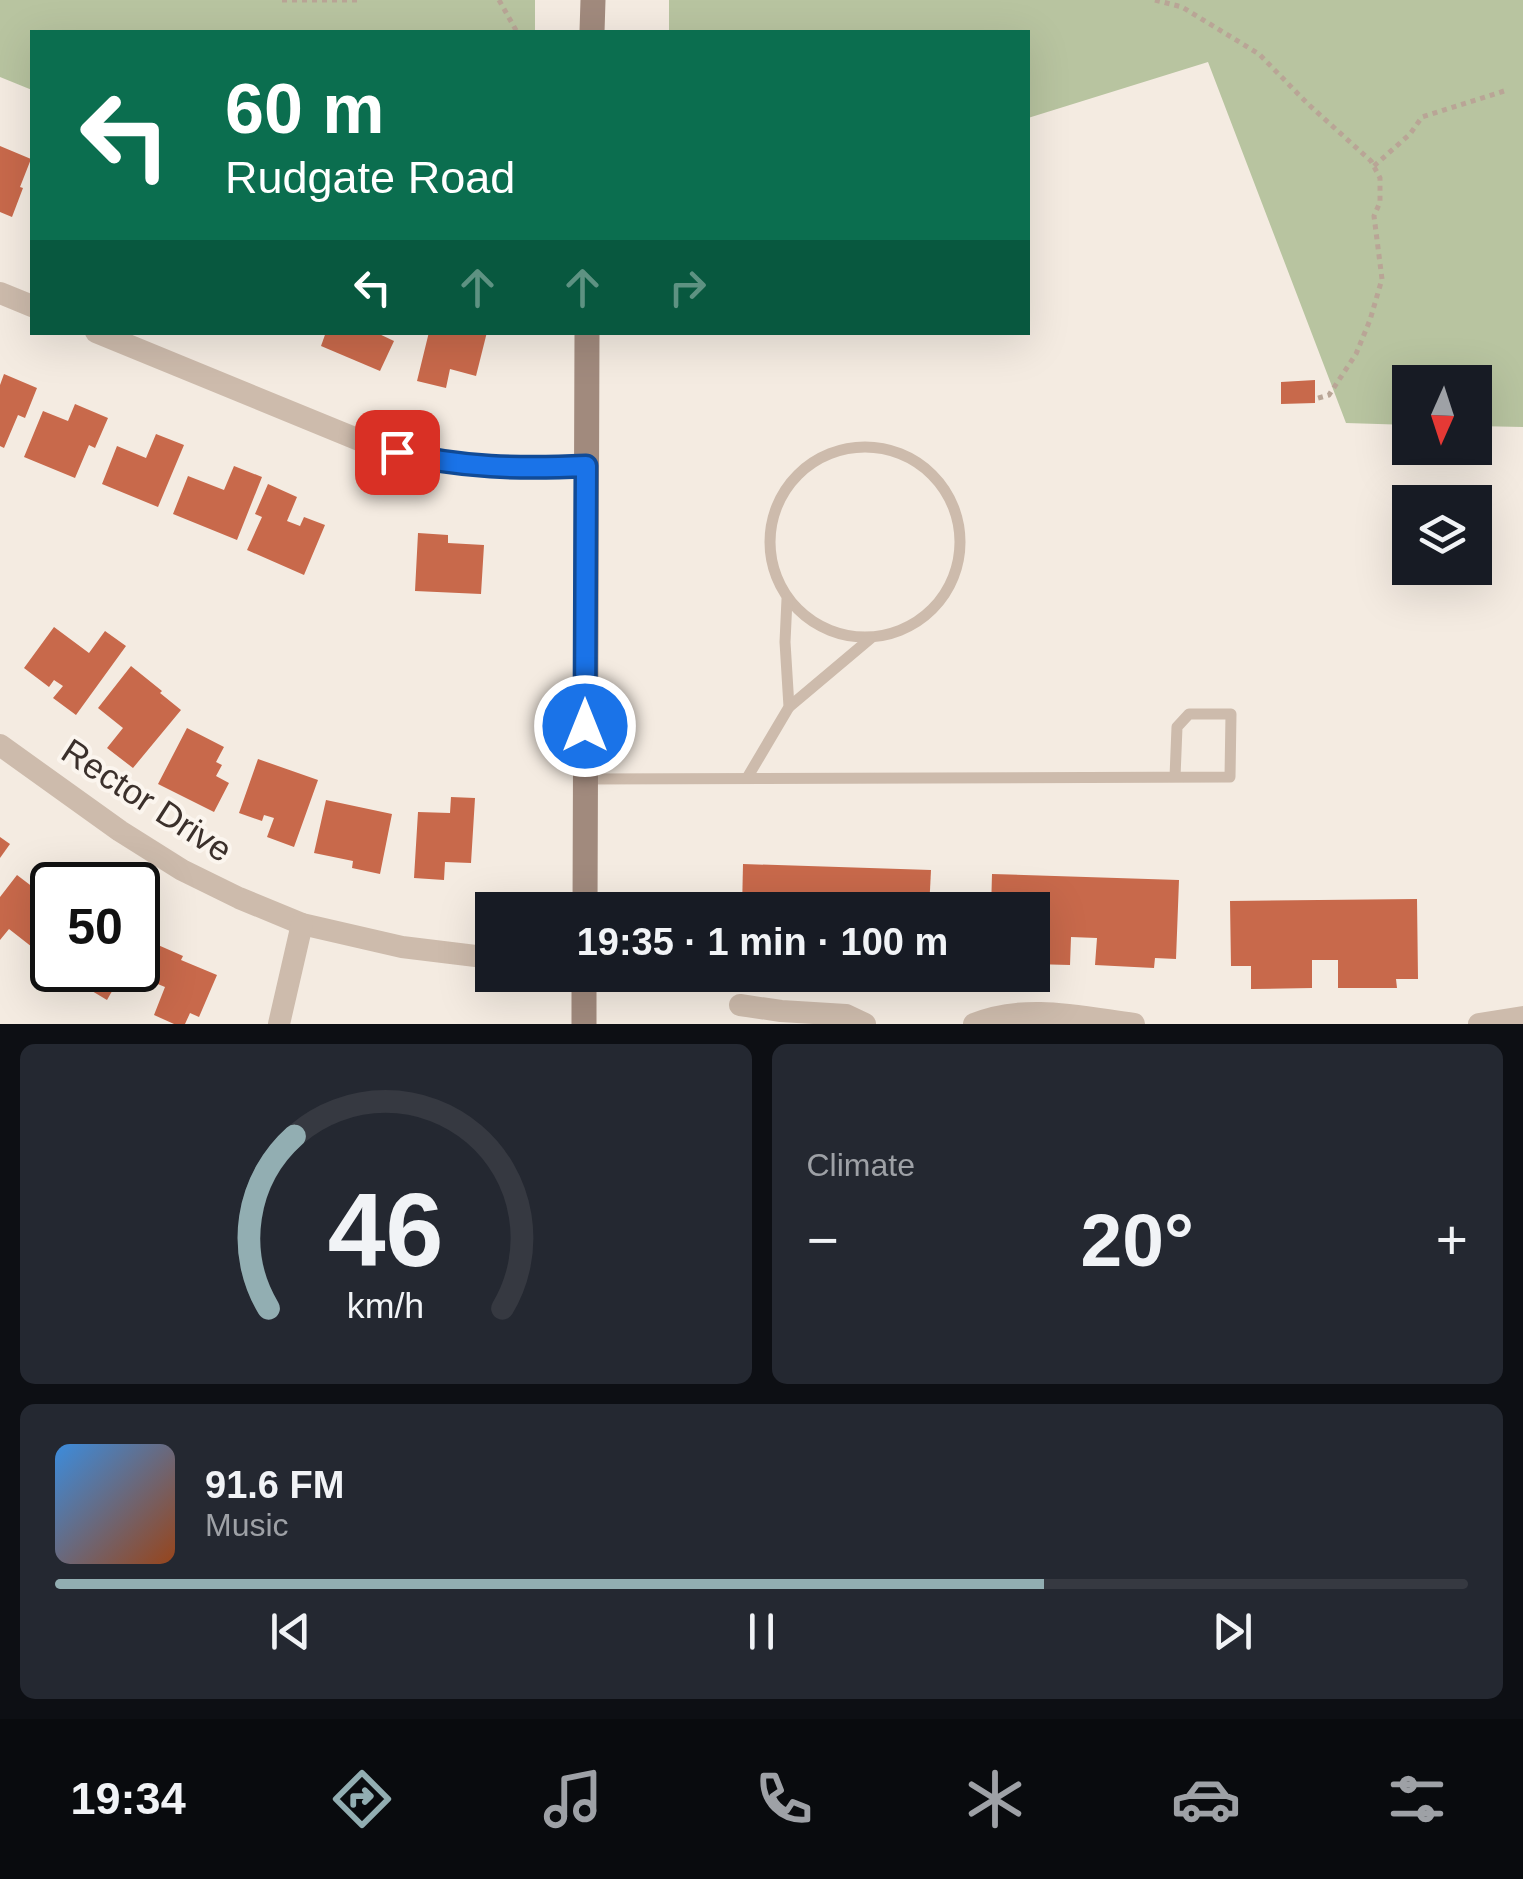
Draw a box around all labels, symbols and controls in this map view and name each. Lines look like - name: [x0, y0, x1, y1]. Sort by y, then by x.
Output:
- icon: left: [60, 70, 190, 200]
- text: 60 m: [225, 70, 385, 148]
- text: Rudgate Road: [225, 152, 515, 203]
- icon: left: [345, 260, 400, 315]
- icon: ahead: [450, 260, 505, 315]
- icon: ahead: [555, 260, 610, 315]
- icon: right: [660, 260, 715, 315]
- north arrow: [1392, 365, 1492, 465]
- map controls: [1392, 365, 1492, 585]
- pin: [355, 410, 440, 495]
- icon: arrive: [370, 425, 425, 480]
- button: layers: [1392, 485, 1492, 585]
- position arrow: [533, 674, 637, 778]
- street label: Rector Drive: [55, 731, 239, 869]
- speed limit sign: 50: [30, 862, 160, 992]
- text: 19:35 · 1 min · 100 m: [577, 921, 948, 963]
- text: Climate: [807, 1147, 915, 1183]
- text: 46: [328, 1172, 444, 1288]
- text: 20°: [1081, 1198, 1194, 1282]
- text: −: [807, 1209, 839, 1271]
- text: +: [1436, 1209, 1468, 1271]
- text: km/h: [347, 1286, 424, 1326]
- text: 91.6 FM: [205, 1464, 344, 1506]
- text: Music: [205, 1507, 289, 1543]
- icon: previous: [263, 1604, 318, 1659]
- icon: pause: [734, 1604, 789, 1659]
- icon: next: [1205, 1604, 1260, 1659]
- icon: directions: [327, 1764, 397, 1834]
- icon: music: [538, 1764, 608, 1834]
- icon: phone: [749, 1764, 819, 1834]
- icon: climate: [960, 1764, 1030, 1834]
- icon: car: [1171, 1764, 1241, 1834]
- icon: filters: [1382, 1764, 1452, 1834]
- text: 19:34: [71, 1773, 186, 1824]

